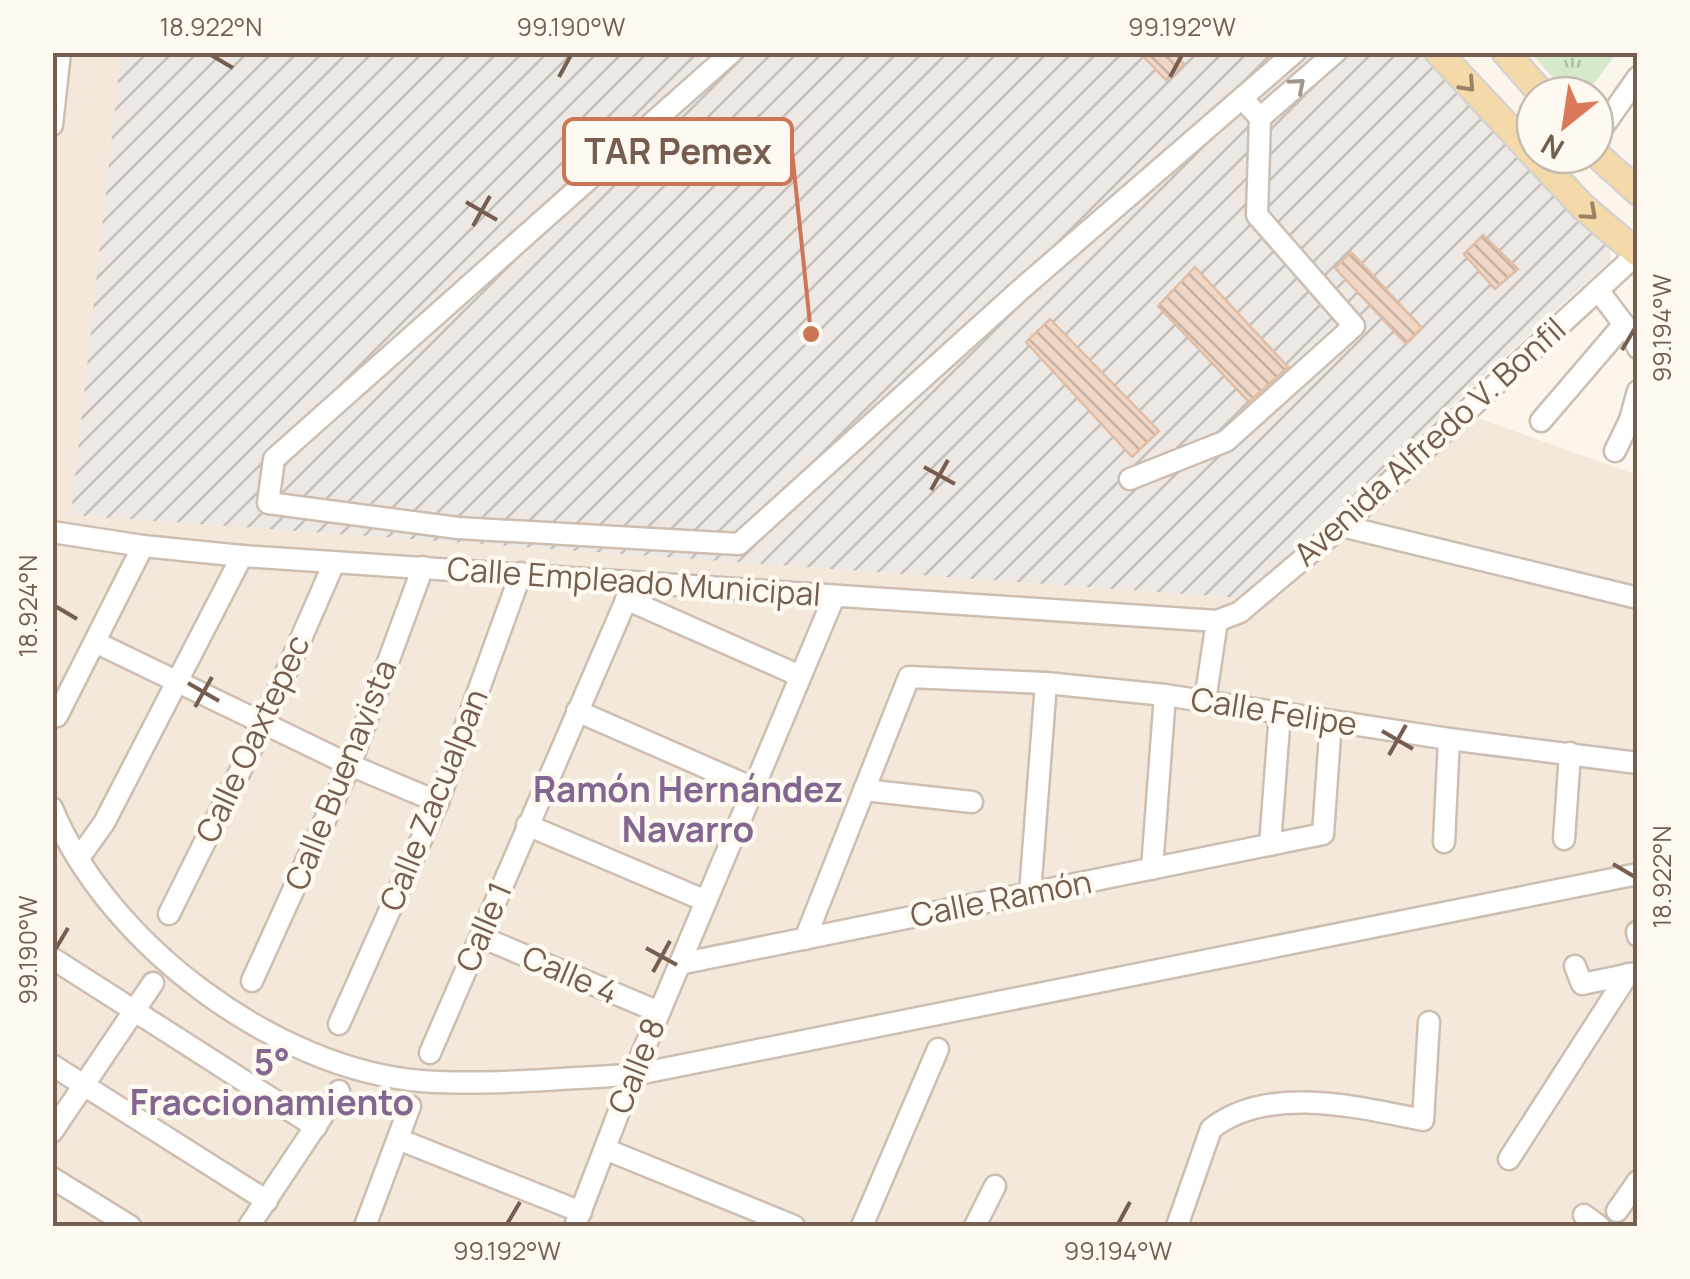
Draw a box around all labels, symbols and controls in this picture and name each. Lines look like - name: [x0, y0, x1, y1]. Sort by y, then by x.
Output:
- text: 18.922°N: [160, 9, 262, 44]
- text: 99.190°W: [516, 9, 626, 44]
- text: 99.192°W: [1128, 9, 1236, 44]
- one-way arrow: [1456, 73, 1474, 92]
- north arrow: [1515, 75, 1615, 175]
- one-way arrow: [1286, 79, 1304, 97]
- callout: TAR Pemex: [564, 119, 792, 184]
- text: N: [1534, 126, 1570, 169]
- text: TAR Pemex: [584, 127, 772, 175]
- one-way arrow: [1578, 201, 1597, 219]
- text: 99.194°W: [1644, 274, 1679, 382]
- street label: Avenida Alfredo V. Bonfil: [1284, 307, 1575, 575]
- street label: Calle Empleado Municipal: [446, 546, 822, 616]
- text: 18.924°N: [10, 555, 45, 657]
- street label: Calle Oaxtepec: [185, 628, 319, 850]
- street label: Calle Buenavista: [274, 653, 406, 896]
- street label: Calle Felipe: [1188, 676, 1360, 746]
- street label: Calle Zacualpan: [369, 682, 498, 917]
- district label: Ramón Hernández Navarro: [533, 765, 843, 853]
- text: 18.922°N: [1644, 826, 1679, 928]
- street label: Calle Ramón: [906, 859, 1095, 937]
- street label: Calle 1: [445, 875, 522, 978]
- text: 99.190°W: [10, 895, 45, 1005]
- street label: Calle 4: [516, 934, 625, 1014]
- street label: Calle 8: [597, 1011, 675, 1120]
- district label: 5° Fraccionamiento: [130, 1038, 414, 1126]
- text: 99.192°W: [453, 1233, 561, 1268]
- text: 99.194°W: [1064, 1233, 1172, 1268]

